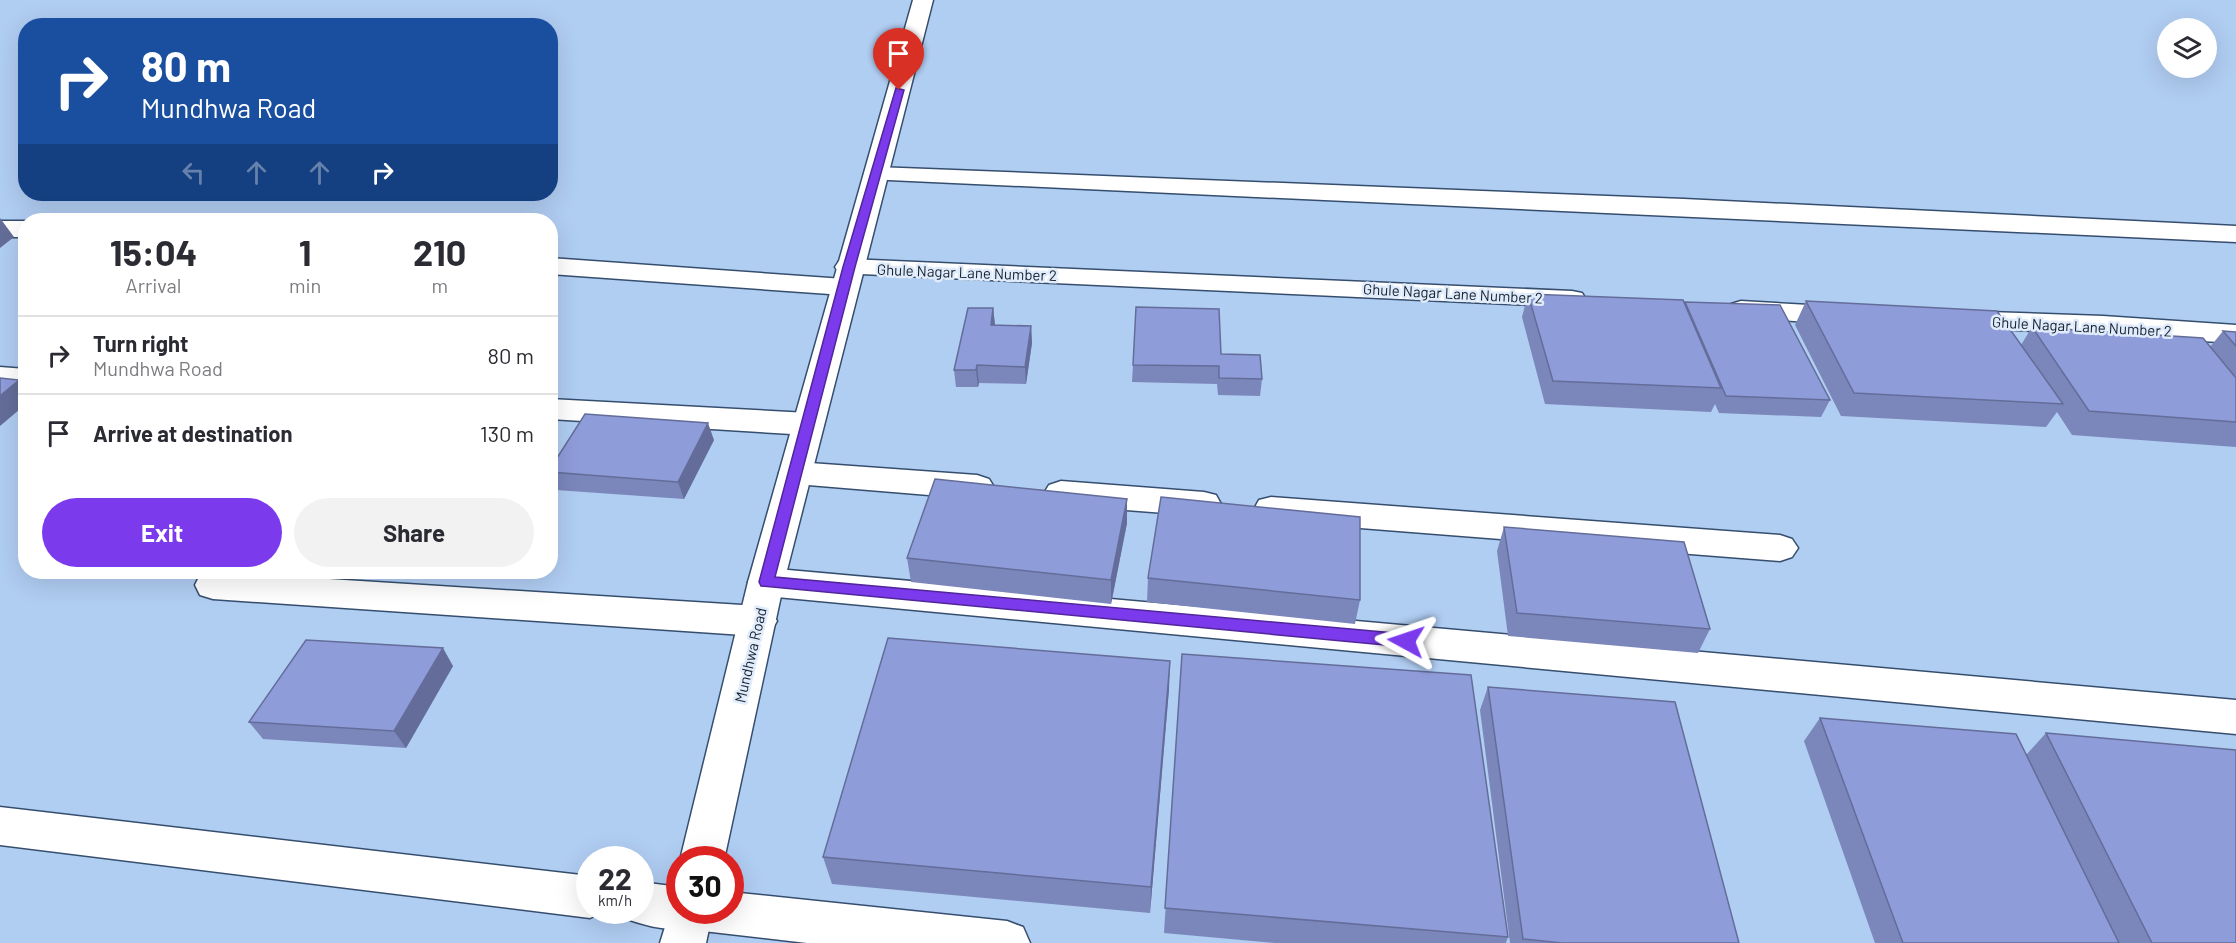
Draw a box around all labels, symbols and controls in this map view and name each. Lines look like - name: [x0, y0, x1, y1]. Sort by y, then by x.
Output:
- map controls: [2157, 18, 2217, 78]
- button: layers: [2157, 18, 2217, 78]
- pin: [873, 28, 924, 90]
- icon: arrive: [882, 37, 915, 70]
- text: 80 m: [141, 40, 231, 90]
- icon: right: [42, 42, 120, 120]
- text: Mundhwa Road: [141, 91, 316, 123]
- icon: left: [177, 156, 210, 189]
- icon: ahead: [240, 156, 273, 189]
- icon: ahead: [303, 156, 336, 189]
- icon: right: [366, 156, 399, 189]
- text: 15:04: [110, 230, 197, 273]
- text: 1: [299, 230, 312, 273]
- text: 210: [413, 230, 466, 273]
- street label: Ghule Nagar Lane Number 2: [877, 260, 1057, 284]
- text: Arrival: [126, 273, 181, 297]
- text: min: [289, 273, 321, 297]
- text: m: [431, 273, 448, 297]
- street label: Ghule Nagar Lane Number 2: [1363, 279, 1543, 307]
- street label: Ghule Nagar Lane Number 2: [1992, 312, 2172, 340]
- text: Turn right: [93, 330, 188, 356]
- icon: right: [42, 339, 75, 372]
- text: 80 m: [488, 342, 534, 368]
- text: Mundhwa Road: [93, 356, 223, 380]
- icon: arrive: [42, 417, 75, 450]
- text: Arrive at destination: [93, 420, 292, 446]
- text: 130 m: [480, 420, 534, 446]
- button: Exit: [42, 498, 282, 567]
- button: Share: [294, 498, 534, 567]
- street label: Mundhwa Road: [730, 606, 770, 704]
- position arrow: [1374, 609, 1438, 673]
- speed limit sign: 30: [666, 846, 744, 924]
- text: 22: [598, 860, 632, 896]
- text: km/h: [598, 891, 632, 909]

